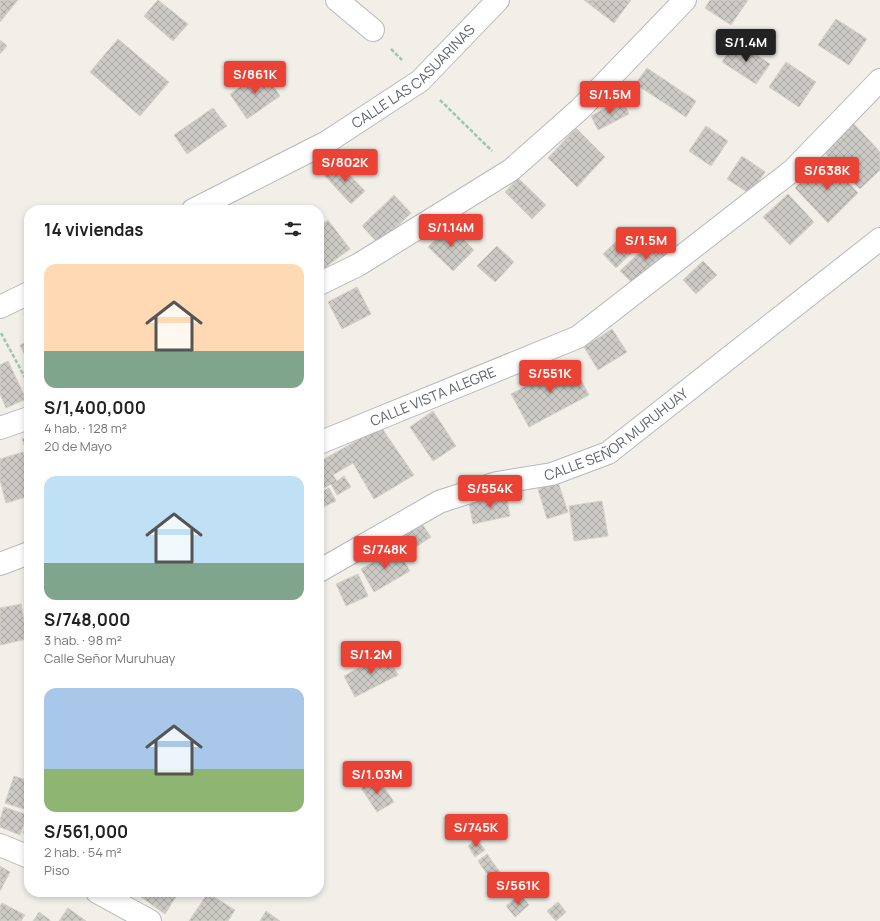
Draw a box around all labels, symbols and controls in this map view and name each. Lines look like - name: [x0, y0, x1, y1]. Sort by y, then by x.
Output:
- street label: CALLE LAS CASUARINAS: [348, 20, 479, 132]
- pin: S/1.4M: [713, 29, 779, 63]
- text: S/1.4M: [725, 33, 767, 51]
- pin: S/861K: [222, 61, 288, 95]
- text: S/861K: [233, 65, 277, 83]
- pin: S/1.5M: [577, 81, 643, 115]
- text: S/1.5M: [589, 85, 631, 103]
- pin: S/802K: [312, 149, 378, 183]
- text: S/802K: [322, 153, 368, 171]
- pin: S/638K: [794, 157, 860, 191]
- text: S/638K: [804, 161, 850, 179]
- pin: S/1.14M: [414, 214, 488, 248]
- text: 14 viviendas: [44, 218, 144, 241]
- icon: filters: [282, 218, 304, 240]
- text: S/1.14M: [428, 218, 474, 236]
- pin: S/1.5M: [613, 227, 679, 261]
- text: S/1.5M: [625, 231, 667, 249]
- icon: home: [138, 290, 210, 362]
- pin: S/551K: [517, 360, 583, 394]
- street label: CALLE VISTA ALEGRE: [367, 362, 498, 430]
- text: S/551K: [528, 364, 572, 382]
- street label: CALLE SEÑOR MURUHUAY: [543, 384, 692, 484]
- text: S/1,400,000: [44, 396, 146, 419]
- text: 4 hab. · 128 m²: [44, 419, 127, 437]
- text: 20 de Mayo: [44, 437, 112, 455]
- pin: S/554K: [457, 475, 523, 509]
- text: S/554K: [467, 479, 513, 497]
- icon: home: [138, 502, 210, 574]
- pin: S/748K: [352, 536, 418, 570]
- text: S/748K: [363, 540, 407, 558]
- text: S/748,000: [44, 608, 130, 631]
- text: 3 hab. · 98 m²: [44, 631, 122, 649]
- pin: S/1.2M: [338, 641, 404, 675]
- text: S/1.2M: [350, 645, 392, 663]
- text: Calle Señor Muruhuay: [44, 649, 175, 667]
- icon: home: [138, 714, 210, 786]
- pin: S/1.03M: [340, 761, 414, 795]
- text: S/1.03M: [352, 765, 402, 783]
- pin: S/745K: [443, 814, 509, 848]
- text: S/745K: [454, 818, 498, 836]
- text: S/561,000: [44, 820, 128, 843]
- text: 2 hab. · 54 m²: [44, 843, 122, 861]
- text: Piso: [44, 861, 69, 879]
- pin: S/561K: [485, 872, 551, 906]
- text: S/561K: [496, 876, 540, 894]

